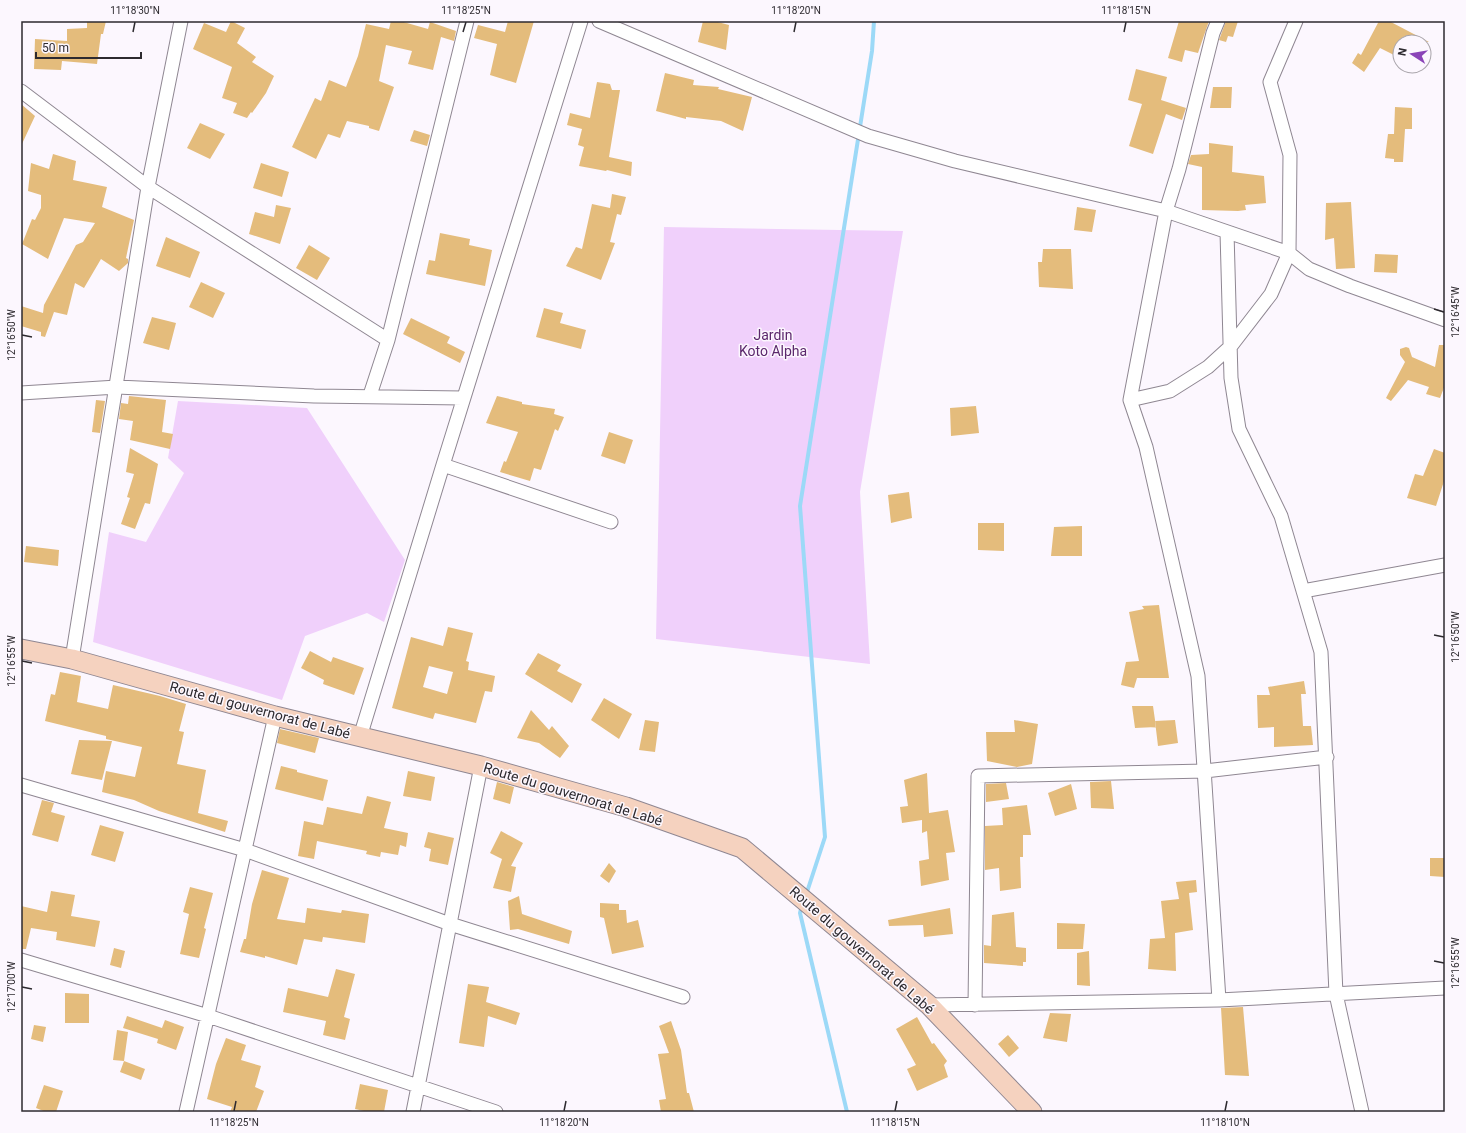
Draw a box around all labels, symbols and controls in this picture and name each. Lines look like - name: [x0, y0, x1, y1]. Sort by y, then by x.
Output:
- text: 11°18'30"N: [110, 5, 160, 16]
- text: 11°18'25"N: [441, 5, 491, 16]
- text: 11°18'20"N: [771, 5, 821, 16]
- text: 11°18'15"N: [1101, 5, 1151, 16]
- scale bar: [36, 34, 141, 60]
- north arrow: [1392, 34, 1432, 74]
- text: 50 m: [42, 41, 69, 55]
- text: N: [1396, 47, 1410, 57]
- text: 12°16'45"W: [1450, 286, 1461, 338]
- text: 12°16'50"W: [6, 309, 17, 361]
- park label: Jardin Koto Alpha: [739, 327, 807, 359]
- text: 12°16'50"W: [1450, 611, 1461, 663]
- text: 12°16'55"W: [6, 635, 17, 687]
- street label: Route du gouvernorat de Labé: [168, 678, 352, 742]
- street label: Route du gouvernorat de Labé: [482, 759, 664, 829]
- street label: Route du gouvernorat de Labé: [786, 883, 938, 1017]
- text: 12°16'55"W: [1450, 937, 1461, 989]
- text: 12°17'00"W: [6, 961, 17, 1013]
- text: 11°18'25"N: [209, 1117, 259, 1128]
- text: 11°18'20"N: [539, 1117, 589, 1128]
- text: 11°18'15"N: [870, 1117, 920, 1128]
- text: 11°18'10"N: [1200, 1117, 1250, 1128]

